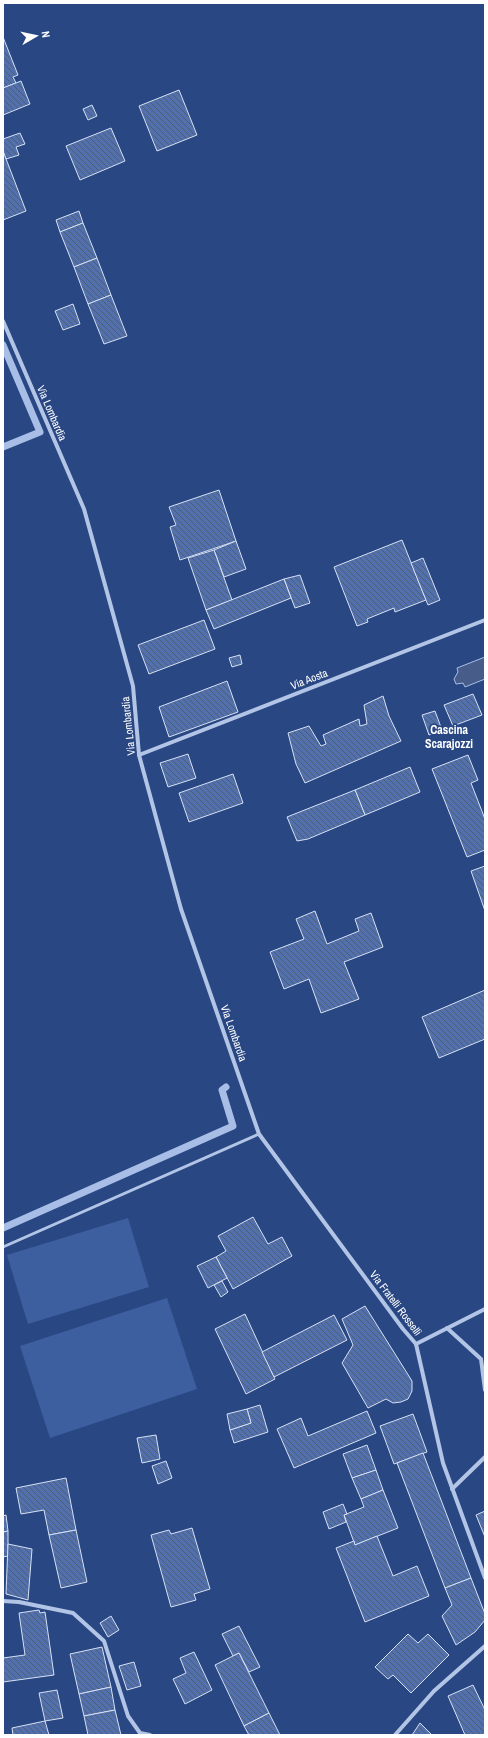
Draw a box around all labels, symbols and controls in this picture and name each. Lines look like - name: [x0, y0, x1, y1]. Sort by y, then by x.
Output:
- north arrow: [16, 16, 56, 56]
- text: N: [38, 30, 53, 39]
- street label: Via Lombardia: [34, 383, 70, 443]
- street label: Via Aosta: [289, 666, 329, 692]
- street label: Via Lombardia: [118, 696, 138, 756]
- district label: Cascina Scarajozzi: [425, 722, 473, 752]
- street label: Via Lombardia: [218, 1003, 250, 1063]
- street label: Via Fratelli Rosselli: [367, 1268, 425, 1338]

